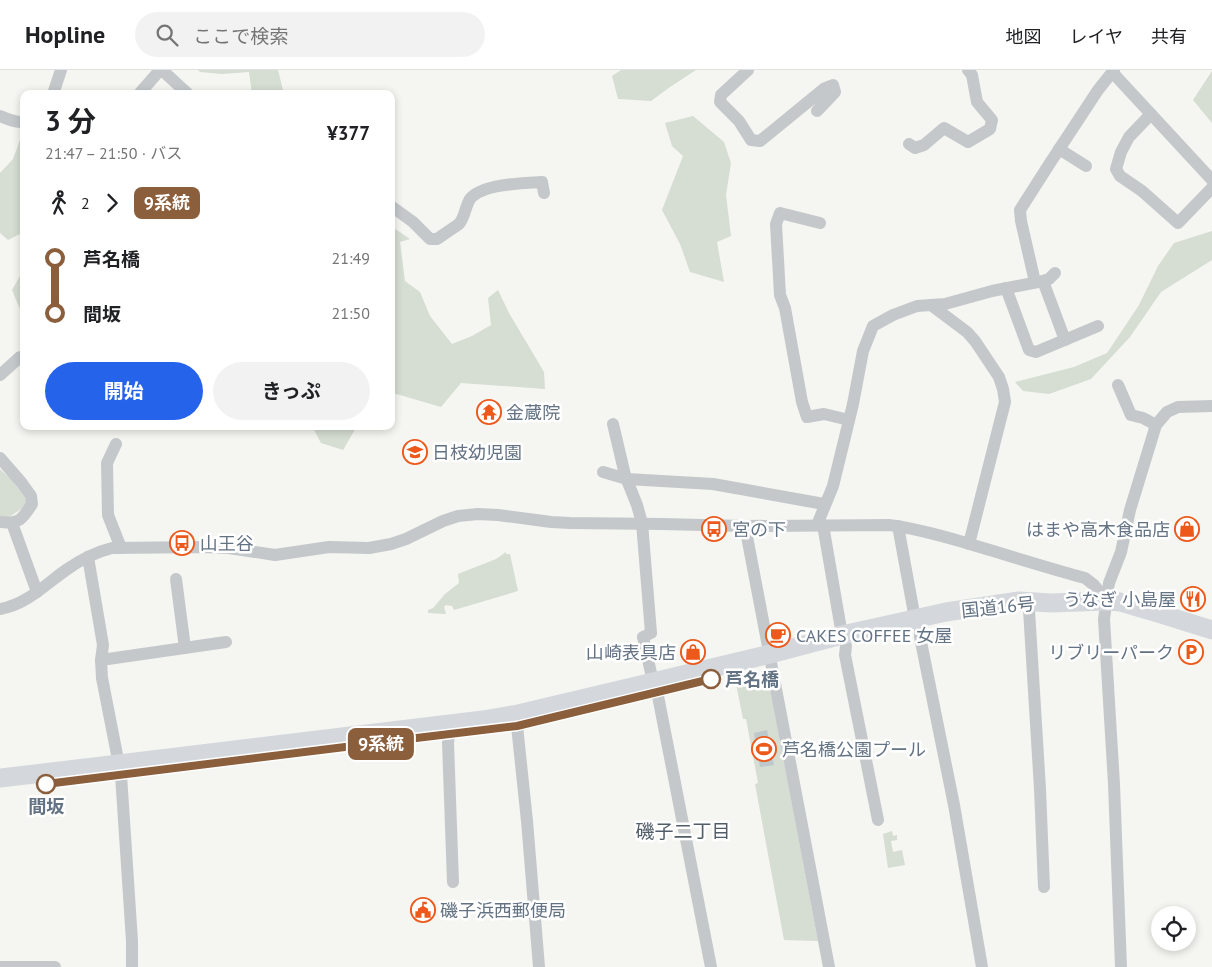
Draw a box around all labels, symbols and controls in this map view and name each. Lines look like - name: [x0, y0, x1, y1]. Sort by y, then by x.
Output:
- search box: [135, 12, 485, 57]
- text: Hopline: [25, 19, 105, 50]
- icon: search: [153, 21, 181, 49]
- text: ここで検索: [193, 24, 288, 48]
- text: 地図: [1006, 25, 1042, 48]
- text: レイヤ: [1070, 25, 1123, 48]
- text: 共有: [1151, 25, 1187, 48]
- text: 3 分: [45, 102, 96, 139]
- text: ¥377: [327, 121, 370, 145]
- text: 21:47 – 21:50 · バス: [45, 143, 182, 163]
- icon: walk: [45, 189, 73, 217]
- icon: forward: [98, 189, 126, 217]
- text: 9系統: [144, 191, 190, 214]
- text: 2: [81, 193, 90, 213]
- text: 芦名橋: [83, 247, 140, 271]
- text: 21:49: [332, 248, 370, 268]
- text: 間坂: [83, 302, 121, 326]
- text: 21:50: [332, 303, 370, 323]
- button: 開始: [45, 362, 203, 420]
- button: きっぷ: [213, 362, 370, 420]
- temple icon: 金蔵院: [476, 399, 502, 425]
- place label: 金蔵院: [506, 401, 560, 424]
- school or university icon: 日枝幼児園: [402, 439, 428, 465]
- place label: 日枝幼児園: [432, 441, 522, 464]
- bus stop icon: 宮の下: [701, 516, 727, 542]
- shop icon: はまや高木食品店: [1174, 516, 1200, 542]
- place label: 宮の下: [732, 518, 786, 541]
- place label: はまや高木食品店: [1026, 518, 1170, 541]
- bus stop icon: 山王谷: [169, 530, 195, 556]
- place label: 山王谷: [200, 532, 254, 555]
- restaurant icon: うなぎ 小島屋: [1180, 586, 1206, 612]
- place label: うなぎ 小島屋: [1063, 588, 1176, 611]
- street label: 国道16号: [960, 592, 1036, 622]
- cafe icon: CAKES COFFEE 女屋: [765, 622, 791, 648]
- place label: CAKES COFFEE 女屋: [796, 624, 952, 647]
- shop icon: 山崎表具店: [680, 639, 706, 665]
- parking icon: リブリーパーク: [1178, 639, 1204, 665]
- place label: 山崎表具店: [586, 641, 676, 664]
- place label: リブリーパーク: [1048, 641, 1174, 664]
- place label: 芦名橋: [725, 668, 779, 691]
- marker: 芦名橋: [701, 669, 721, 689]
- line badge: 9系統: [352, 728, 410, 760]
- text: 9系統: [358, 732, 404, 755]
- sports icon: 芦名橋公園プール: [751, 736, 777, 762]
- place label: 芦名橋公園プール: [782, 738, 926, 761]
- marker: 間坂: [36, 774, 56, 794]
- place label: 間坂: [28, 795, 65, 818]
- district label: 磯子二丁目: [635, 819, 731, 843]
- public building icon: 磯子浜西郵便局: [410, 897, 436, 923]
- place label: 磯子浜西郵便局: [440, 899, 566, 922]
- map controls: [1151, 906, 1196, 951]
- button: locate: [1151, 906, 1196, 951]

